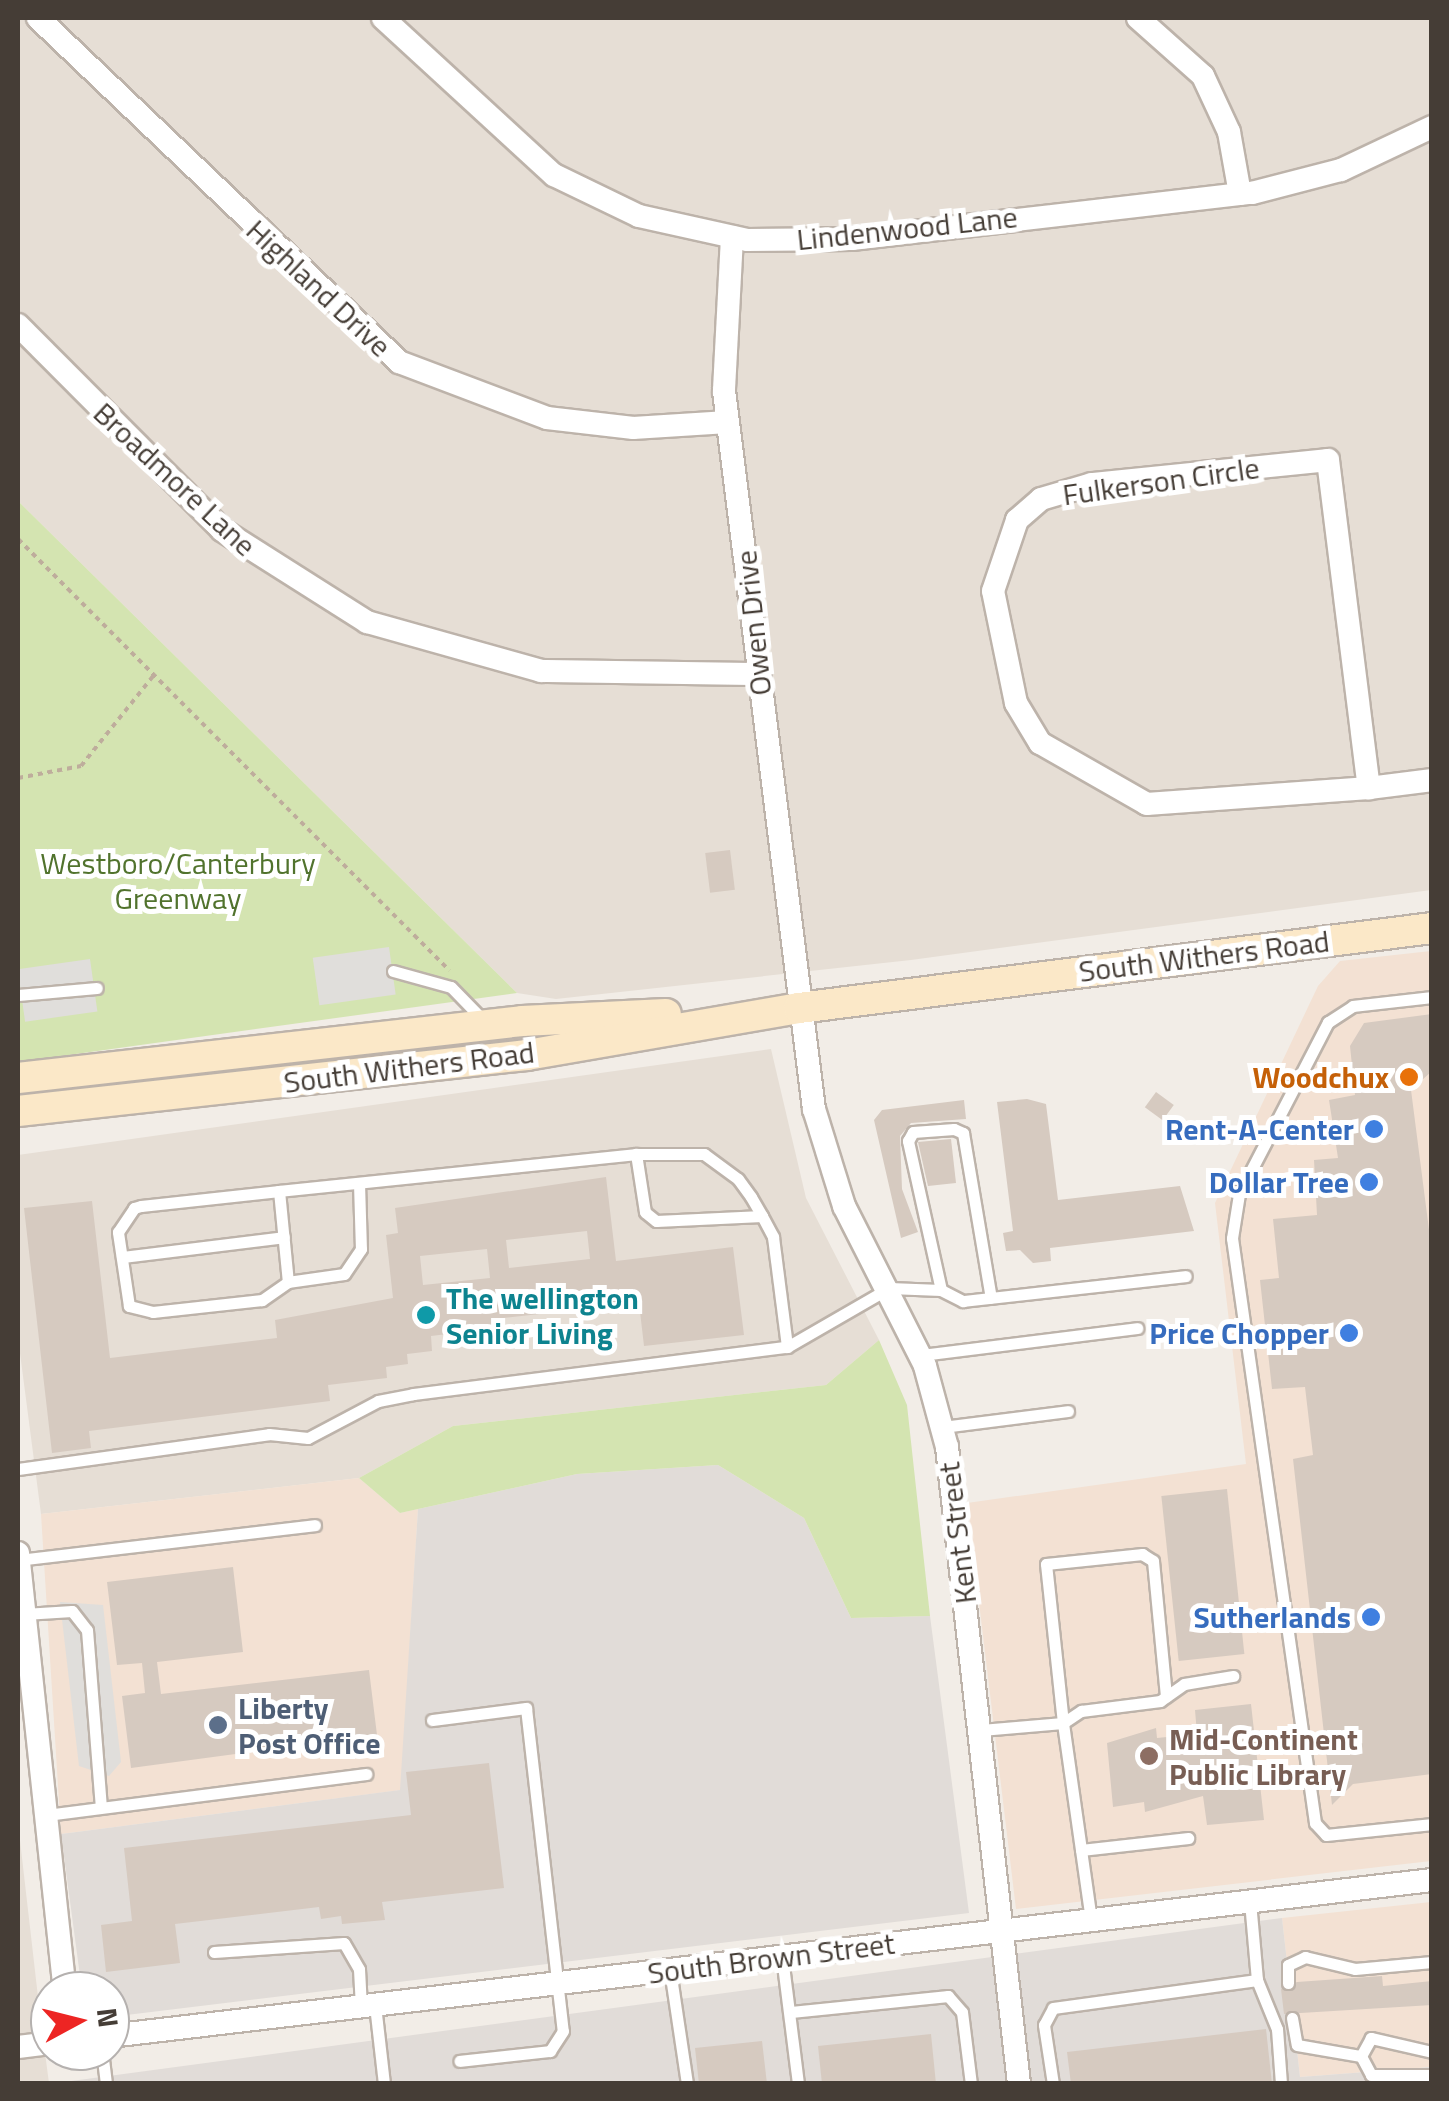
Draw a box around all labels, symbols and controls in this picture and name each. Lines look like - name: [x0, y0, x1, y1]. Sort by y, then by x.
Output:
- street label: Lindenwood Lane: [795, 199, 1019, 257]
- street label: Highland Drive: [239, 212, 399, 364]
- street label: Broadmore Lane: [86, 395, 264, 563]
- street label: Fulkerson Circle: [1060, 449, 1262, 513]
- street label: Owen Drive: [727, 549, 779, 697]
- park label: Westboro/Canterbury Greenway: [40, 845, 316, 916]
- street label: South Withers Road: [1077, 923, 1331, 989]
- street label: South Withers Road: [282, 1034, 536, 1100]
- place label: Woodchux: [1253, 1059, 1389, 1095]
- marker: Woodchux: [1398, 1066, 1420, 1088]
- place label: Rent-A-Center: [1165, 1111, 1354, 1147]
- marker: Rent-A-Center: [1363, 1118, 1385, 1140]
- place label: Dollar Tree: [1209, 1164, 1349, 1200]
- marker: Dollar Tree: [1358, 1171, 1380, 1193]
- place label: The wellington Senior Living: [446, 1280, 639, 1350]
- marker: The wellington Senior Living: [415, 1304, 437, 1326]
- place label: Price Chopper: [1149, 1315, 1329, 1351]
- marker: Price Chopper: [1338, 1322, 1360, 1344]
- street label: Kent Street: [930, 1460, 984, 1606]
- place label: Sutherlands: [1193, 1599, 1351, 1635]
- marker: Sutherlands: [1360, 1606, 1382, 1628]
- place label: Liberty Post Office: [238, 1690, 381, 1760]
- marker: Liberty Post Office: [207, 1714, 229, 1736]
- place label: Mid-Continent Public Library: [1169, 1721, 1358, 1792]
- marker: Mid-Continent Public Library: [1138, 1745, 1160, 1767]
- street label: South Brown Street: [646, 1925, 896, 1991]
- north arrow: [30, 1971, 130, 2071]
- text: N: [86, 2005, 131, 2030]

